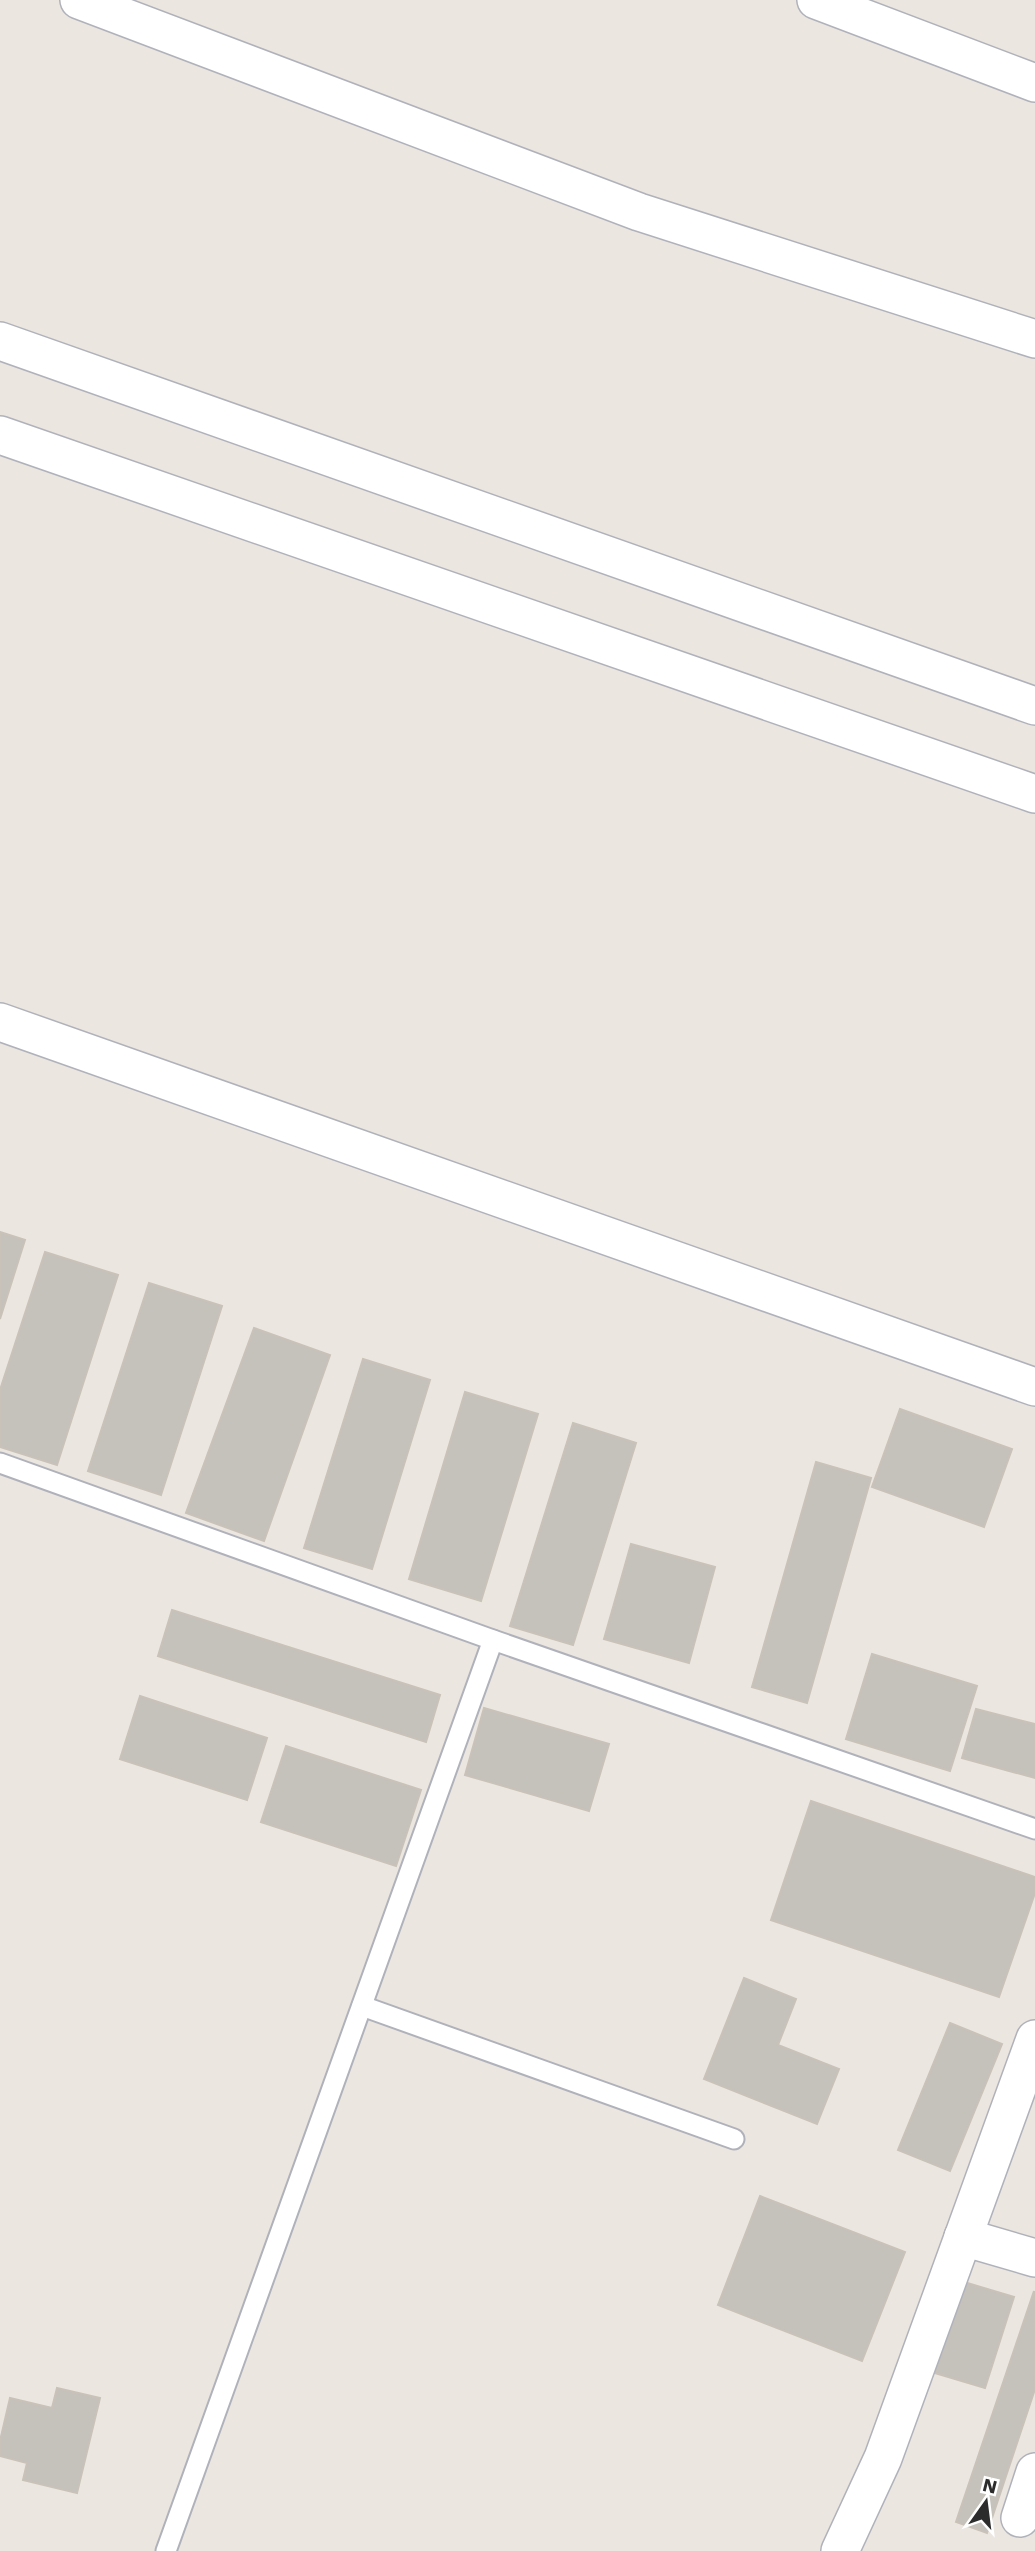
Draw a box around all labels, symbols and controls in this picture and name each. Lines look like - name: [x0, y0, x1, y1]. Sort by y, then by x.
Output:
- north arrow: [951, 2467, 1021, 2537]
- text: N: [980, 2473, 1000, 2499]

